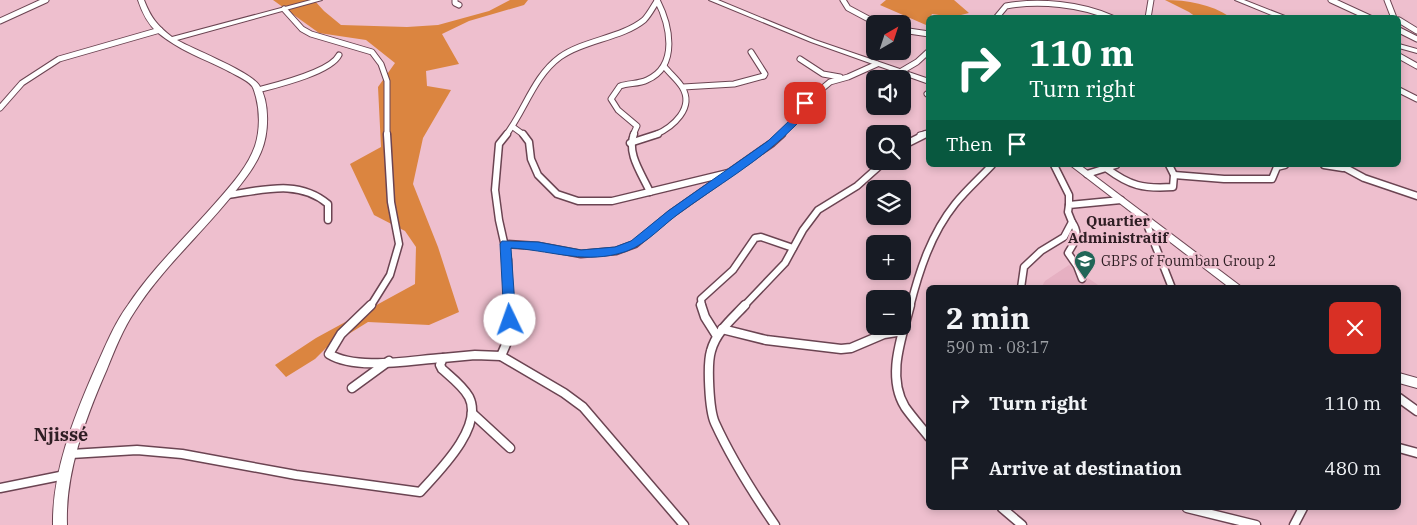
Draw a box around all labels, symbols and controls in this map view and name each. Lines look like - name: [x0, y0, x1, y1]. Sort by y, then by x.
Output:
- north arrow: [866, 15, 911, 60]
- map controls: [866, 15, 911, 335]
- text: 110 m: [1029, 30, 1134, 76]
- icon: right: [946, 35, 1011, 100]
- button: sound: [866, 70, 911, 115]
- text: Turn right: [1029, 74, 1136, 103]
- pin: [784, 82, 826, 124]
- icon: arrive: [791, 89, 819, 117]
- button: search: [866, 125, 911, 170]
- icon: arrive: [1003, 130, 1031, 158]
- text: Then: [946, 132, 993, 156]
- button: layers: [866, 180, 911, 225]
- district label: Quartier Administratif: [1068, 211, 1169, 247]
- button: +: [866, 235, 911, 280]
- school or university icon: GBPS of Foumban Group 2: [1073, 249, 1097, 280]
- place label: GBPS of Foumban Group 2: [1101, 252, 1276, 270]
- button: −: [866, 290, 911, 335]
- position arrow: [483, 293, 535, 345]
- text: 2 min: [946, 298, 1030, 337]
- button: close: [1329, 302, 1381, 354]
- text: 590 m · 08:17: [946, 337, 1049, 357]
- icon: right: [946, 389, 974, 417]
- text: Turn right: [989, 391, 1087, 415]
- text: 110 m: [1324, 391, 1381, 415]
- district label: Njissé: [34, 423, 88, 446]
- icon: arrive: [946, 454, 974, 482]
- text: Arrive at destination: [989, 456, 1182, 480]
- text: 480 m: [1324, 456, 1381, 480]

